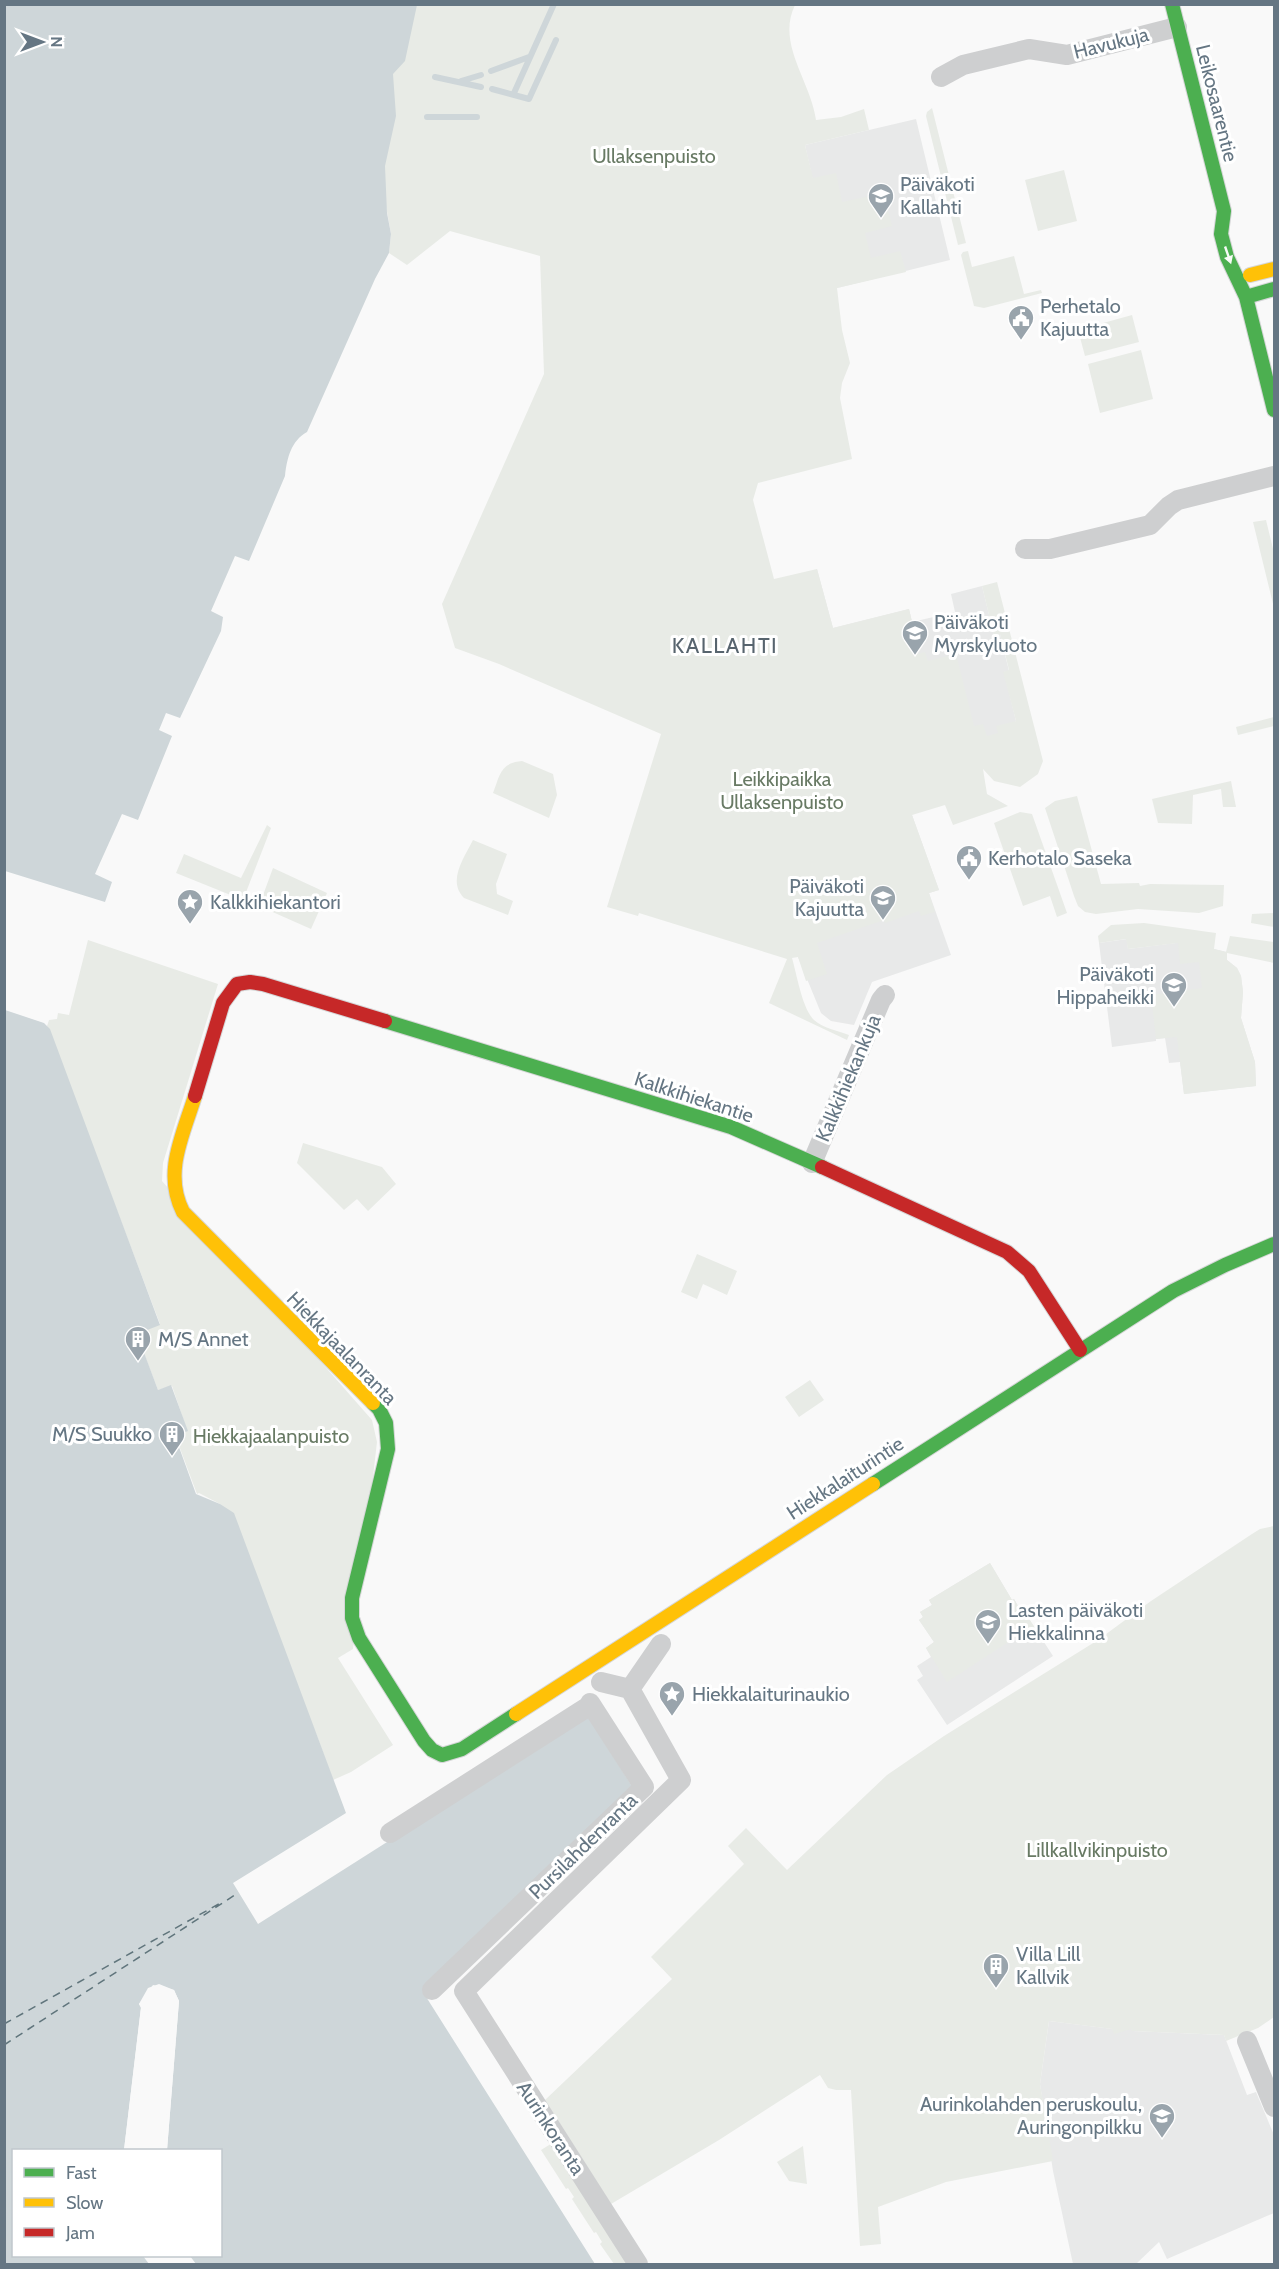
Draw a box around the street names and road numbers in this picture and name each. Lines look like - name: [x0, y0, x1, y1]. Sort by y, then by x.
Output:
- street label: Havukuja: [1071, 22, 1152, 64]
- street label: Leikosaarentie: [1191, 42, 1243, 164]
- street label: Kalkkihiekankuja: [810, 1010, 886, 1145]
- street label: Kalkkihiekantie: [631, 1066, 757, 1128]
- street label: Hiekkajaalanranta: [282, 1286, 402, 1410]
- street label: Hiekkalaiturintie: [782, 1431, 908, 1525]
- street label: Pursilahdenranta: [524, 1788, 642, 1904]
- street label: Aurinkoranta: [512, 2077, 590, 2180]

